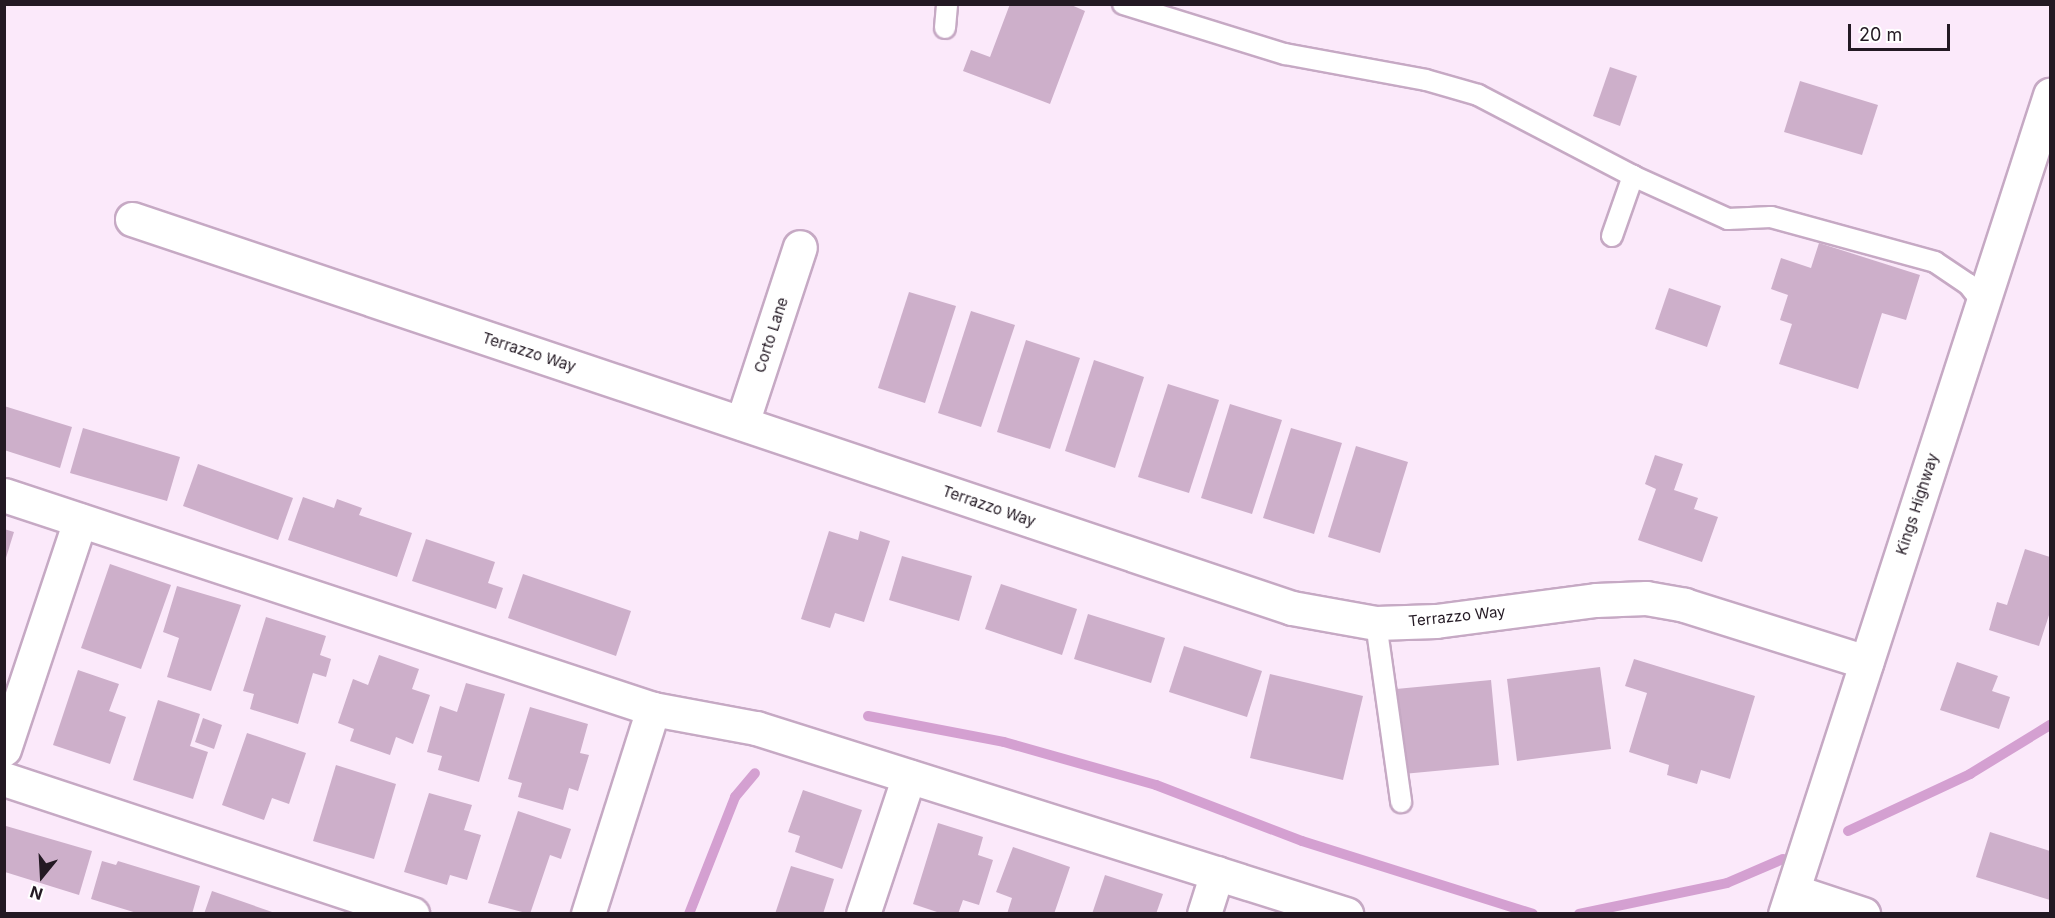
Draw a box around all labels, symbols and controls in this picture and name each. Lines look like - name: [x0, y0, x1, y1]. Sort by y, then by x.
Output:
- scale bar: [1851, 12, 1953, 50]
- text: 20 m: [1859, 24, 1902, 45]
- street label: Corto Lane: [750, 295, 792, 375]
- street label: Terrazzo Way: [480, 328, 578, 376]
- street label: Kings Highway: [1892, 451, 1942, 557]
- street label: Terrazzo Way: [940, 482, 1038, 530]
- street label: Terrazzo Way: [1408, 602, 1506, 630]
- north arrow: [12, 846, 72, 906]
- text: N: [28, 882, 45, 905]

